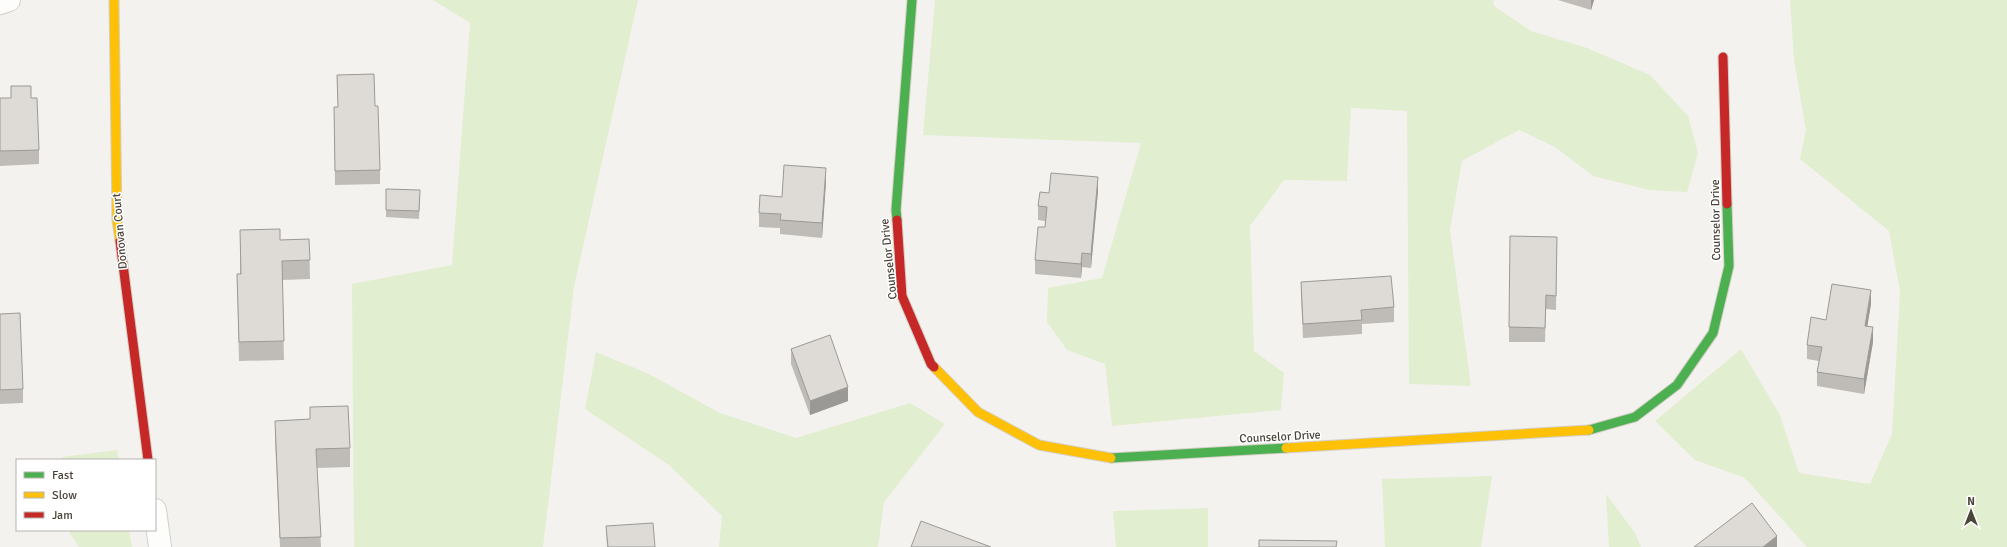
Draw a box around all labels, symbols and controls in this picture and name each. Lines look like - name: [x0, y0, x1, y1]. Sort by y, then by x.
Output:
- street label: Counselor Drive: [1708, 179, 1724, 261]
- street label: Donovan Court: [109, 192, 131, 270]
- street label: Counselor Drive: [877, 218, 901, 300]
- street label: Counselor Drive: [1239, 427, 1321, 447]
- legend: [16, 459, 156, 531]
- text: Fast: [52, 468, 73, 483]
- text: Slow: [52, 488, 77, 503]
- north arrow: [1951, 491, 1991, 531]
- text: N: [1967, 495, 1975, 508]
- text: Jam: [52, 508, 73, 523]

